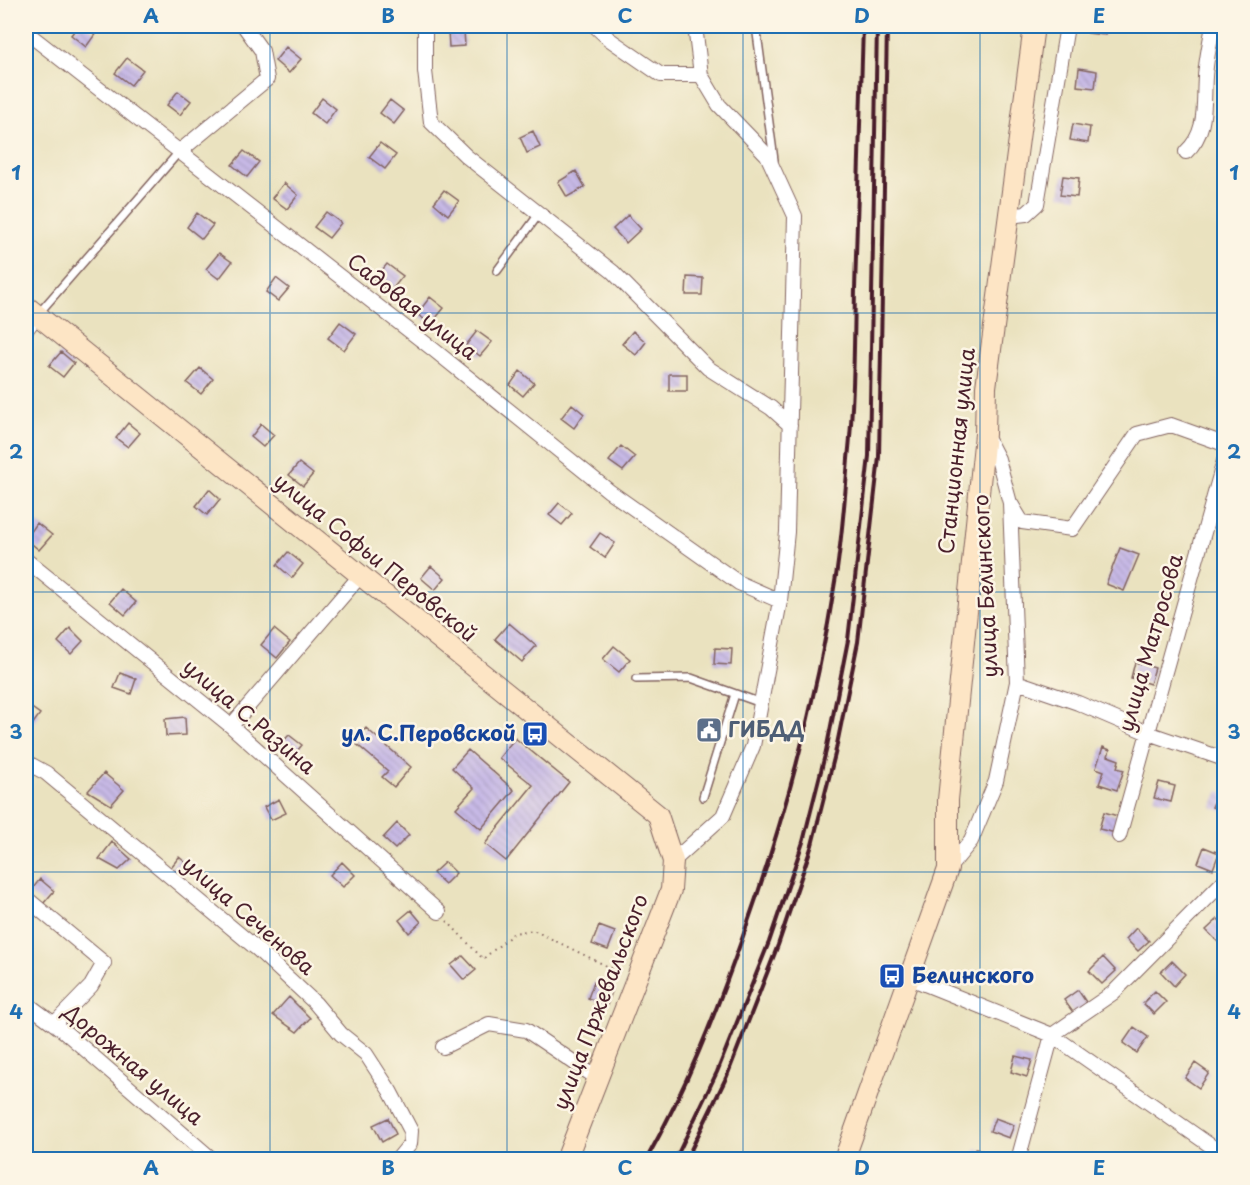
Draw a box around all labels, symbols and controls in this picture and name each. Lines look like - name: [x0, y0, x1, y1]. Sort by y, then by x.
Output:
- text: A: [143, 0, 159, 30]
- text: B: [381, 0, 395, 30]
- text: C: [617, 0, 633, 30]
- text: D: [854, 0, 870, 30]
- text: E: [1093, 0, 1105, 30]
- text: 1: [11, 157, 21, 187]
- text: 1: [1229, 157, 1239, 187]
- street label: Садовая улица: [341, 244, 486, 367]
- street label: Станционная улица: [928, 345, 982, 555]
- text: 2: [9, 436, 23, 466]
- text: 2: [1227, 436, 1241, 466]
- street label: улица Софьи Перовской: [268, 464, 485, 649]
- street label: улица Белинского: [963, 494, 1005, 679]
- street label: улица Матросова: [1108, 550, 1190, 735]
- street label: улица С.Разина: [177, 650, 324, 781]
- place label: ГИБДД: [728, 712, 805, 744]
- public building icon: ГИБДД: [694, 715, 724, 745]
- text: 3: [9, 716, 23, 746]
- place label: ул. С.Перовской: [341, 716, 516, 748]
- text: 3: [1227, 716, 1241, 746]
- bus stop icon: ул. С.Перовской: [520, 719, 550, 749]
- street label: улица Сеченова: [176, 847, 323, 982]
- street label: улица Пржевальского: [543, 889, 655, 1114]
- place label: Белинского: [912, 958, 1034, 990]
- bus stop icon: Белинского: [877, 961, 907, 991]
- street label: Дорожная улица: [56, 994, 212, 1132]
- text: 4: [9, 996, 23, 1026]
- text: 4: [1227, 996, 1241, 1026]
- text: A: [143, 1152, 159, 1182]
- text: B: [381, 1152, 395, 1182]
- text: C: [617, 1152, 633, 1182]
- text: D: [854, 1152, 870, 1182]
- text: E: [1093, 1152, 1105, 1182]

